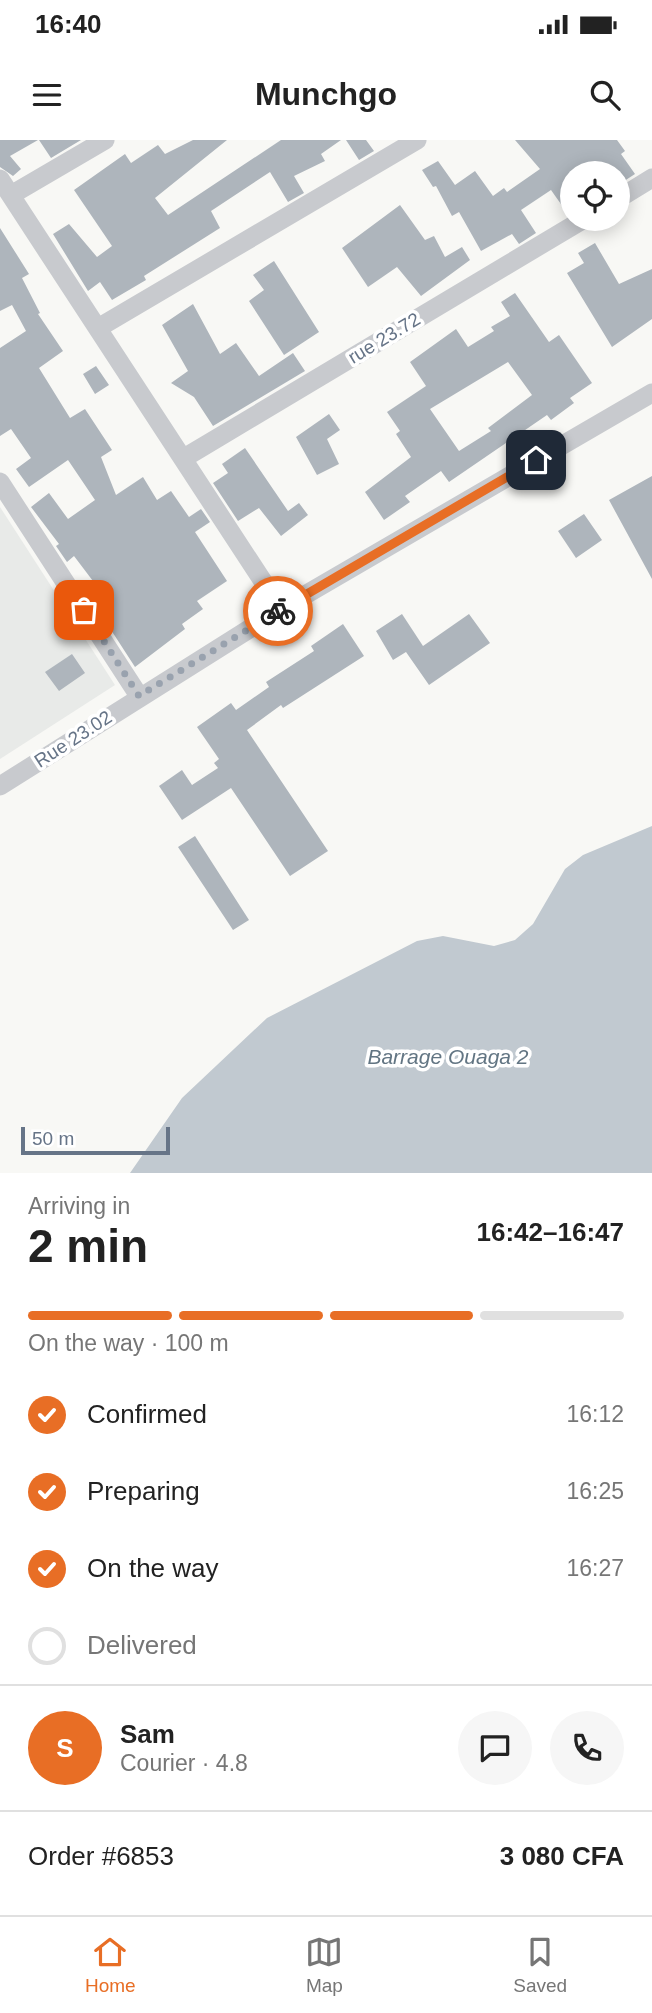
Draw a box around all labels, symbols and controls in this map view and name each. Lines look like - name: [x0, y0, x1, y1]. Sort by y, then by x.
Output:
- text: 16:40: [35, 9, 102, 39]
- icon: menu: [28, 76, 66, 114]
- text: Munchgo: [255, 76, 397, 112]
- icon: search: [586, 76, 624, 114]
- map controls: [560, 161, 630, 231]
- button: locate: [560, 161, 630, 231]
- street label: rue 23.72: [344, 308, 424, 368]
- pin: [506, 430, 566, 490]
- icon: home: [517, 441, 555, 479]
- courier: [243, 576, 313, 646]
- pin: [54, 580, 114, 640]
- icon: bag: [65, 591, 103, 629]
- icon: bike: [259, 592, 297, 630]
- street label: Rue 23.02: [31, 706, 115, 772]
- water label: Barrage Ouaga 2: [367, 1045, 529, 1068]
- scale bar: [21, 1124, 170, 1156]
- text: 50 m: [32, 1128, 74, 1149]
- text: Arriving in: [28, 1193, 130, 1219]
- text: 16:42–16:47: [477, 1217, 624, 1247]
- text: 2 min: [28, 1220, 148, 1272]
- text: On the way · 100 m: [28, 1330, 229, 1356]
- icon: check: [28, 1396, 66, 1434]
- text: Confirmed: [87, 1399, 207, 1429]
- text: 16:12: [566, 1401, 624, 1427]
- icon: check: [28, 1473, 66, 1511]
- text: Preparing: [87, 1476, 200, 1506]
- text: 16:25: [566, 1478, 624, 1504]
- icon: check: [28, 1550, 66, 1588]
- text: On the way: [87, 1553, 219, 1583]
- text: 16:27: [566, 1555, 624, 1581]
- text: Delivered: [87, 1630, 197, 1660]
- button: chat: [458, 1711, 532, 1785]
- button: phone: [550, 1711, 624, 1785]
- text: Sam: [120, 1719, 175, 1749]
- text: S: [56, 1733, 74, 1763]
- text: Courier · 4.8: [120, 1750, 248, 1776]
- text: Order #6853: [28, 1841, 174, 1871]
- text: 3 080 CFA: [500, 1841, 624, 1871]
- tab: Home: [85, 1933, 136, 1997]
- tab: Map: [305, 1933, 343, 1997]
- tab: Saved: [513, 1933, 567, 1997]

